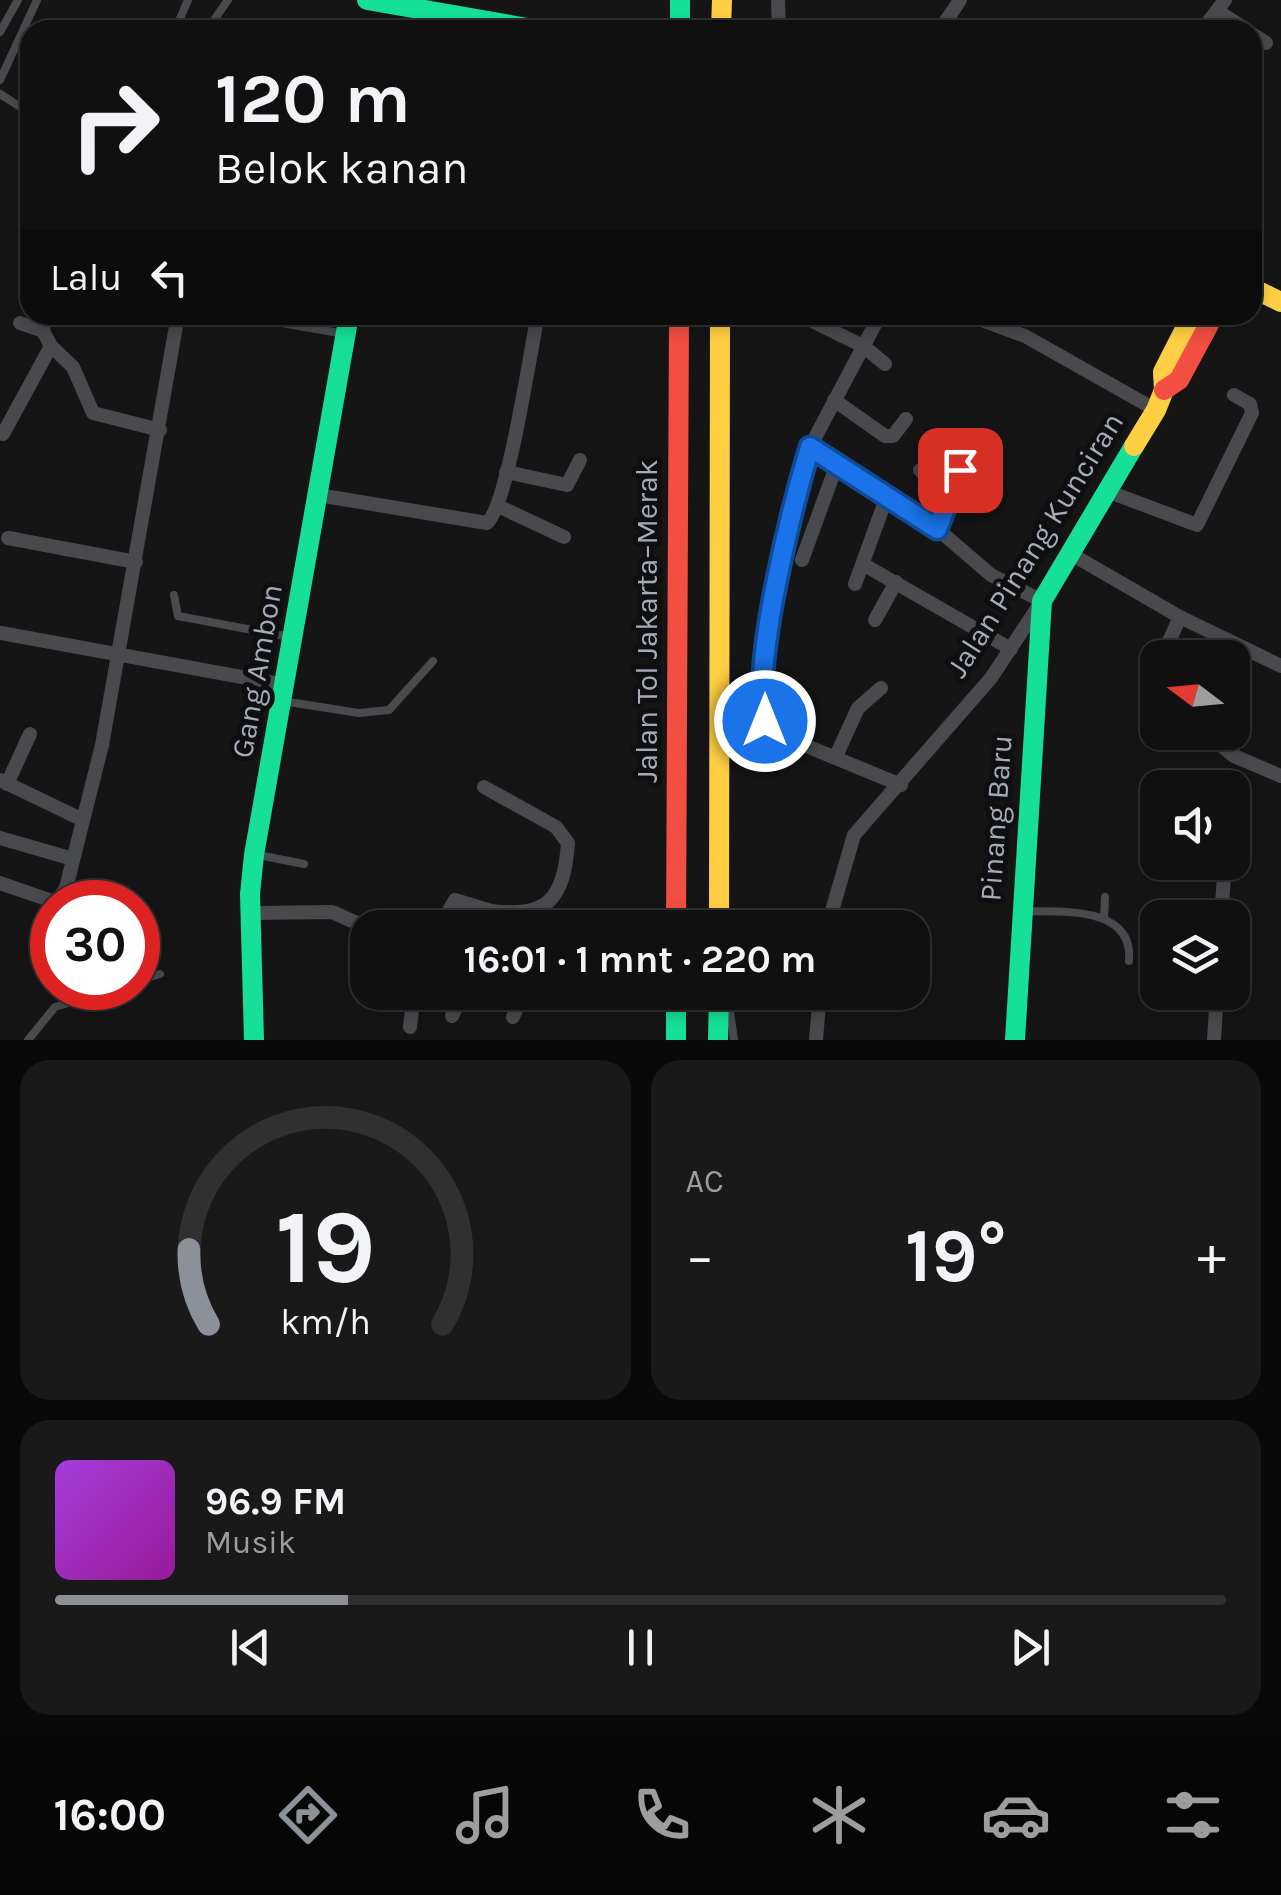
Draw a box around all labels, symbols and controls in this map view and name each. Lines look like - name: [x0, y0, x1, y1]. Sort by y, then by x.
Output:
- text: 120 m: [215, 58, 411, 140]
- icon: right: [50, 60, 180, 190]
- text: Belok kanan: [215, 142, 469, 194]
- icon: left: [142, 250, 197, 305]
- text: Lalu: [50, 255, 122, 300]
- street label: Jalan Pinang Kunciran: [939, 406, 1131, 684]
- pin: [918, 428, 1003, 513]
- icon: arrive: [933, 443, 988, 498]
- street label: Jalan Tol Jakarta–Merak: [629, 459, 665, 783]
- street label: Gang Ambon: [224, 581, 290, 761]
- north arrow: [1140, 640, 1250, 750]
- map controls: [1140, 640, 1250, 1010]
- position arrow: [713, 669, 817, 773]
- street label: Pinang Baru: [972, 734, 1020, 902]
- button: sound: [1140, 770, 1250, 880]
- speed limit sign: 30: [30, 880, 160, 1010]
- button: layers: [1140, 900, 1250, 1010]
- text: 16:01 · 1 mnt · 220 m: [464, 937, 816, 982]
- text: AC: [686, 1163, 724, 1200]
- text: 19: [275, 1187, 376, 1308]
- text: 19°: [905, 1212, 1007, 1300]
- text: −: [686, 1224, 714, 1288]
- text: +: [1197, 1224, 1226, 1288]
- text: km/h: [280, 1301, 371, 1343]
- text: 96.9 FM: [205, 1479, 346, 1524]
- text: Musik: [205, 1524, 296, 1561]
- icon: previous: [223, 1620, 278, 1675]
- icon: pause: [613, 1620, 668, 1675]
- icon: next: [1003, 1620, 1058, 1675]
- icon: directions: [273, 1780, 343, 1850]
- icon: music: [450, 1780, 520, 1850]
- icon: phone: [627, 1780, 697, 1850]
- icon: climate: [804, 1780, 874, 1850]
- icon: car: [981, 1780, 1051, 1850]
- icon: filters: [1158, 1780, 1228, 1850]
- text: 16:00: [53, 1789, 166, 1841]

